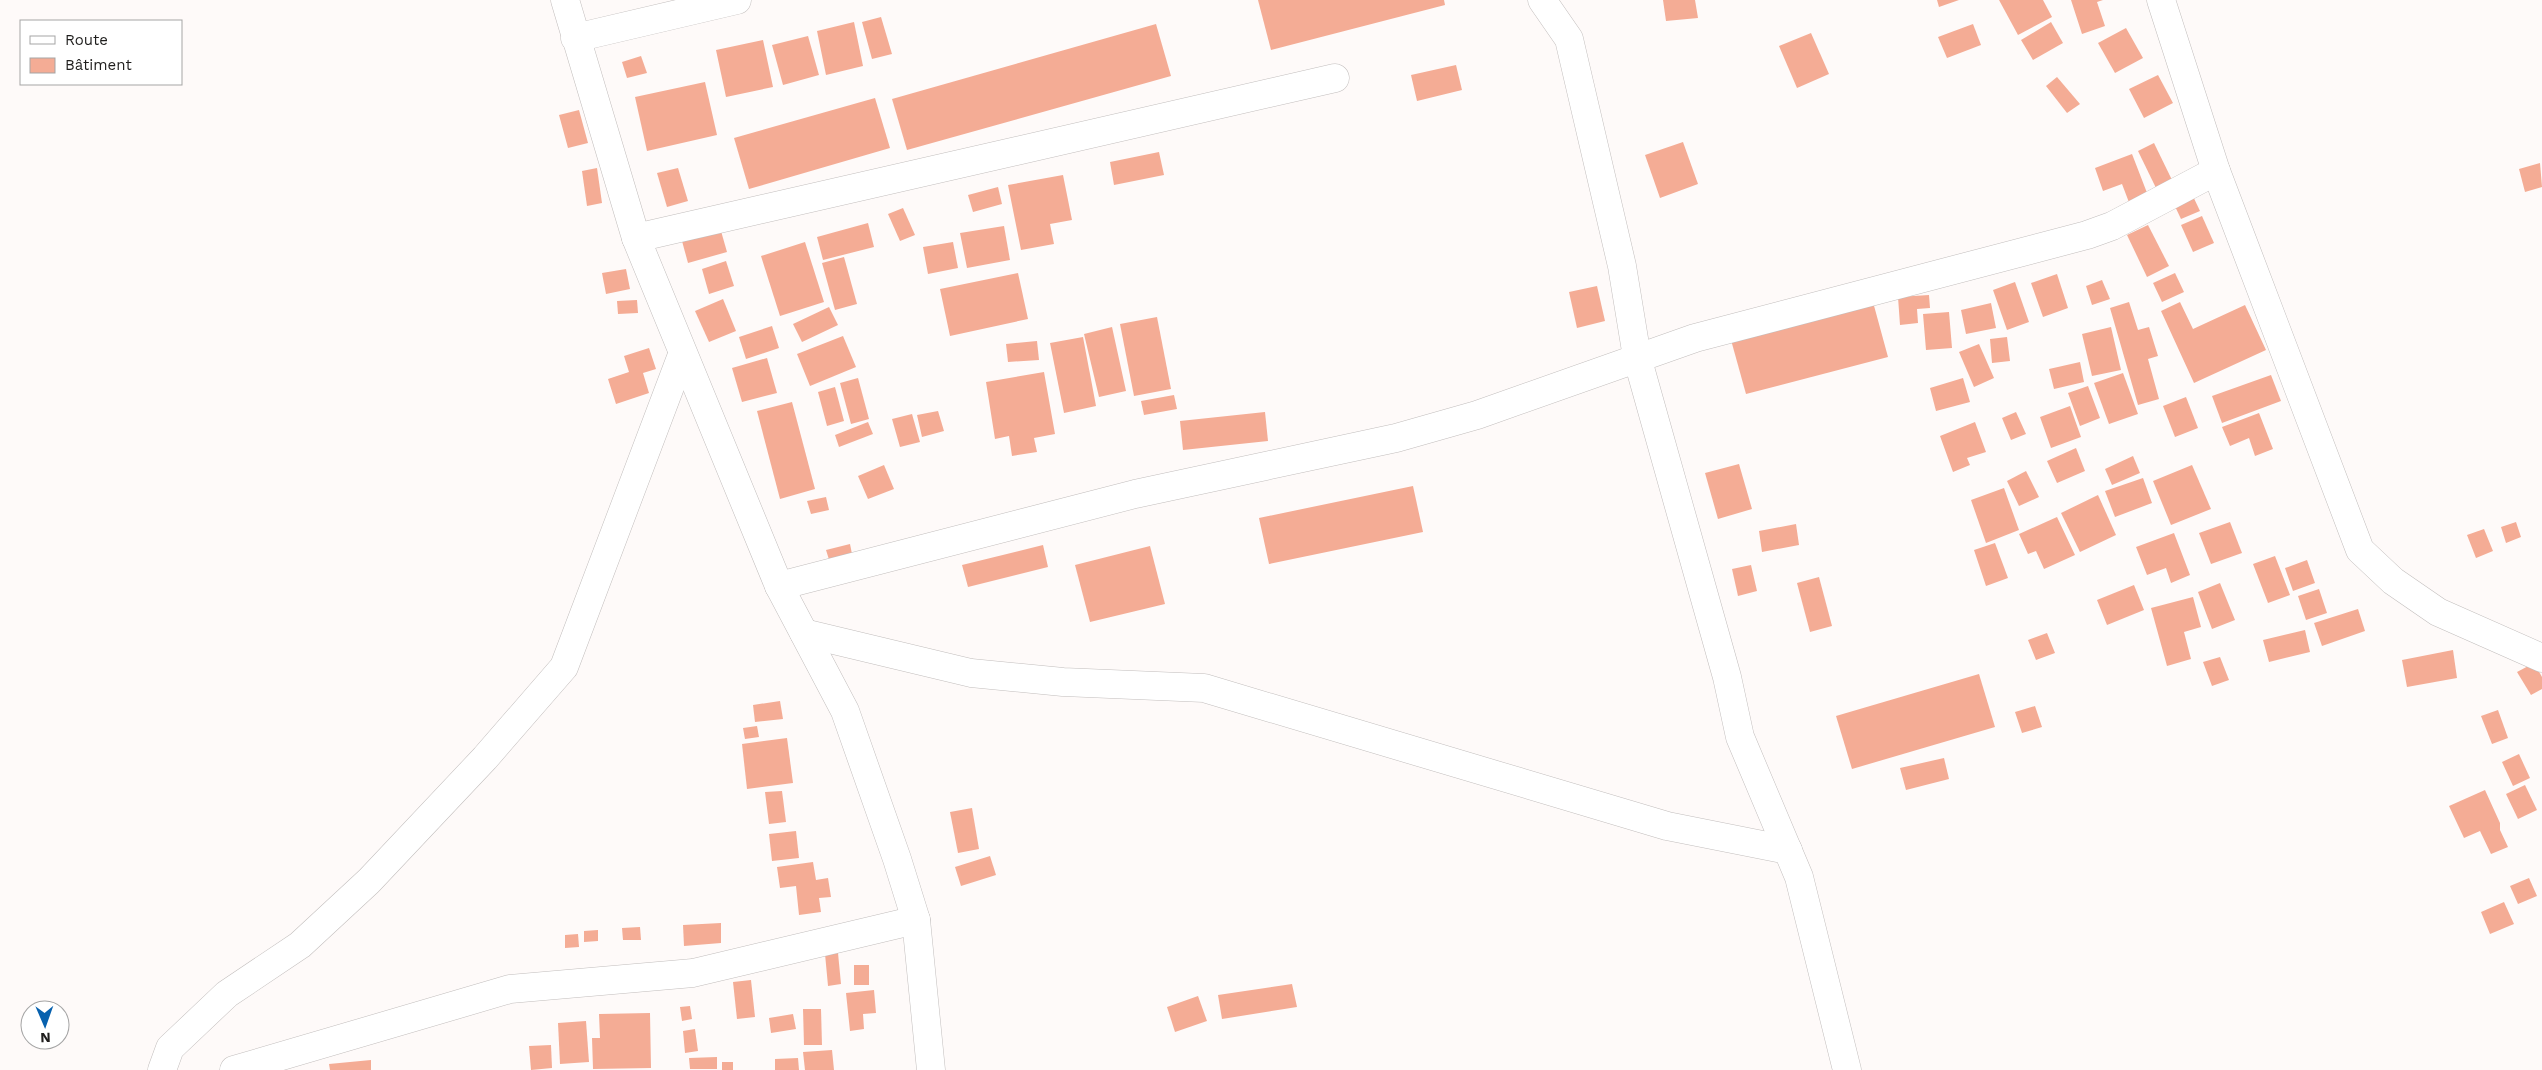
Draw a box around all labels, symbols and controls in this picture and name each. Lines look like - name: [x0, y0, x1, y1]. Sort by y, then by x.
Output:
- legend: [20, 20, 182, 85]
- text: Route: [65, 31, 108, 49]
- text: Bâtiment: [65, 56, 132, 74]
- north arrow: [20, 1000, 70, 1050]
- text: N: [40, 1030, 51, 1046]

